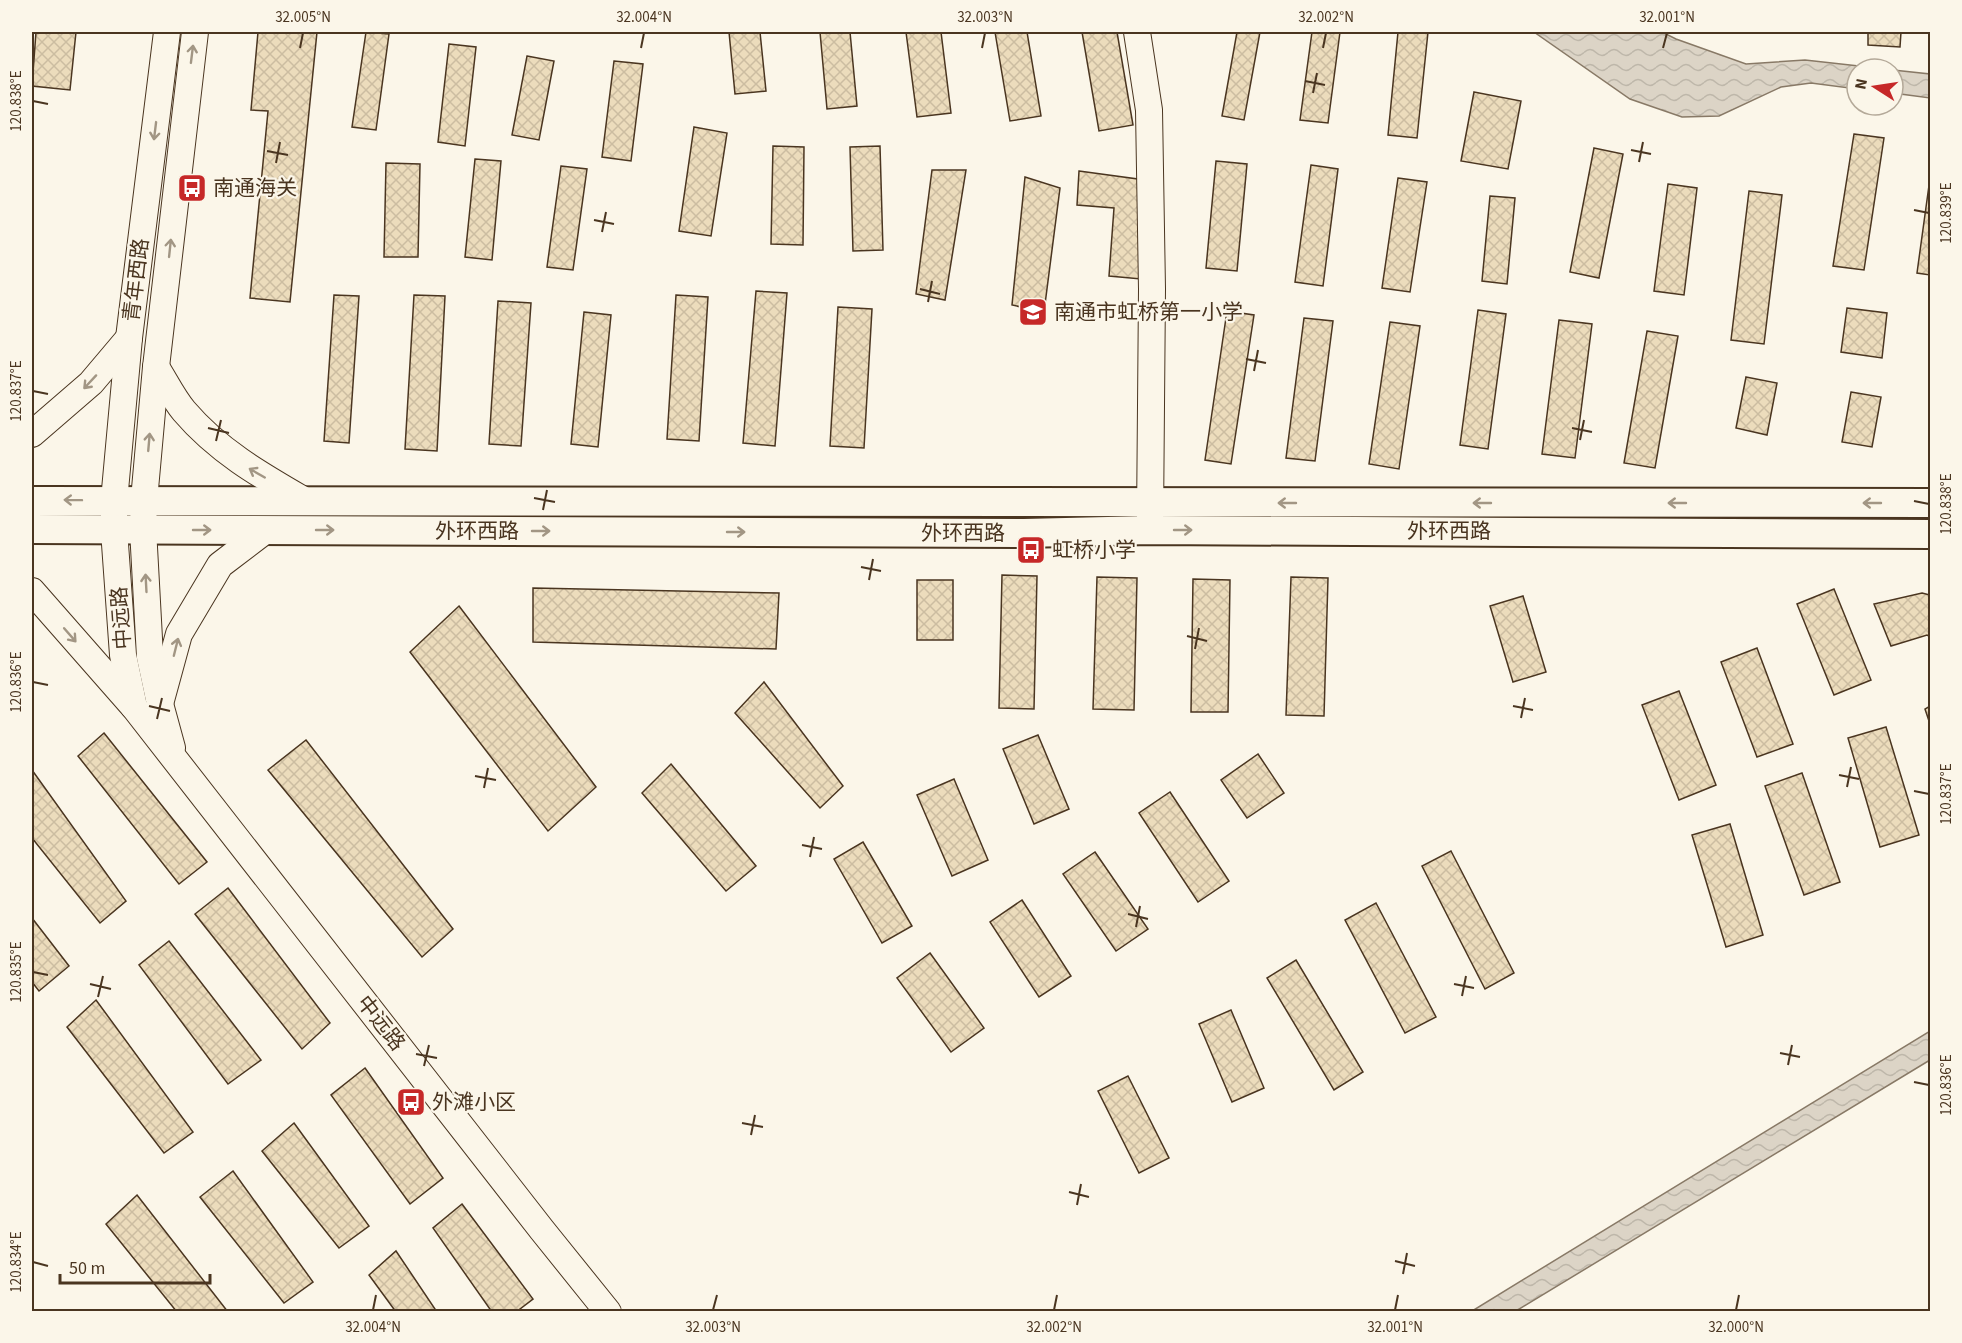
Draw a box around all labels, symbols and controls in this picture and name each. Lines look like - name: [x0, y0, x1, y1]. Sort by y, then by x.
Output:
- text: 32.005°N: [275, 7, 331, 28]
- text: 32.004°N: [616, 7, 672, 28]
- text: 32.003°N: [957, 7, 1013, 28]
- text: 32.002°N: [1298, 7, 1354, 28]
- text: 32.001°N: [1639, 7, 1695, 28]
- one-way arrow: [187, 45, 198, 65]
- north arrow: [1845, 57, 1905, 117]
- text: 120.838°E: [6, 70, 27, 132]
- text: N: [1849, 77, 1873, 92]
- one-way arrow: [149, 121, 160, 141]
- bus stop icon: 南通海关: [176, 172, 208, 204]
- place label: 南通海关: [213, 173, 297, 203]
- text: 120.839°E: [1936, 182, 1957, 244]
- street label: 青年西路: [116, 236, 156, 324]
- one-way arrow: [164, 239, 175, 258]
- school or university icon: 南通市虹桥第一小学: [1017, 296, 1049, 328]
- place label: 南通市虹桥第一小学: [1054, 297, 1243, 327]
- text: 120.837°E: [6, 360, 27, 422]
- one-way arrow: [83, 375, 98, 390]
- one-way arrow: [144, 432, 155, 452]
- one-way arrow: [249, 466, 266, 478]
- text: 120.838°E: [1936, 473, 1957, 535]
- one-way arrow: [63, 495, 83, 506]
- one-way arrow: [1278, 497, 1298, 509]
- one-way arrow: [1473, 497, 1493, 509]
- one-way arrow: [1668, 497, 1688, 509]
- one-way arrow: [1863, 497, 1883, 509]
- street label: 外环西路: [435, 516, 519, 546]
- street label: 外环西路: [1407, 516, 1491, 546]
- street label: 外环西路: [921, 518, 1005, 548]
- one-way arrow: [191, 524, 211, 536]
- one-way arrow: [314, 524, 334, 536]
- one-way arrow: [1172, 524, 1192, 536]
- one-way arrow: [530, 525, 550, 537]
- one-way arrow: [725, 526, 745, 538]
- bus stop icon: 虹桥小学: [1015, 534, 1047, 566]
- place label: 虹桥小学: [1052, 535, 1136, 565]
- one-way arrow: [141, 574, 152, 594]
- street label: 中远路: [104, 586, 138, 650]
- one-way arrow: [63, 627, 77, 642]
- one-way arrow: [170, 638, 182, 657]
- text: 120.836°E: [6, 651, 27, 713]
- text: 120.837°E: [1936, 763, 1957, 825]
- text: 120.835°E: [6, 941, 27, 1003]
- street label: 中远路: [350, 989, 412, 1057]
- text: 120.836°E: [1936, 1054, 1957, 1116]
- bus stop icon: 外滩小区: [395, 1086, 427, 1118]
- place label: 外滩小区: [432, 1087, 516, 1117]
- text: 120.834°E: [6, 1231, 27, 1293]
- scale bar: [60, 1247, 210, 1285]
- text: 50 m: [69, 1256, 105, 1281]
- text: 32.004°N: [345, 1317, 401, 1338]
- text: 32.003°N: [685, 1317, 741, 1338]
- text: 32.002°N: [1026, 1317, 1082, 1338]
- text: 32.001°N: [1367, 1317, 1423, 1338]
- text: 32.000°N: [1708, 1317, 1764, 1338]

